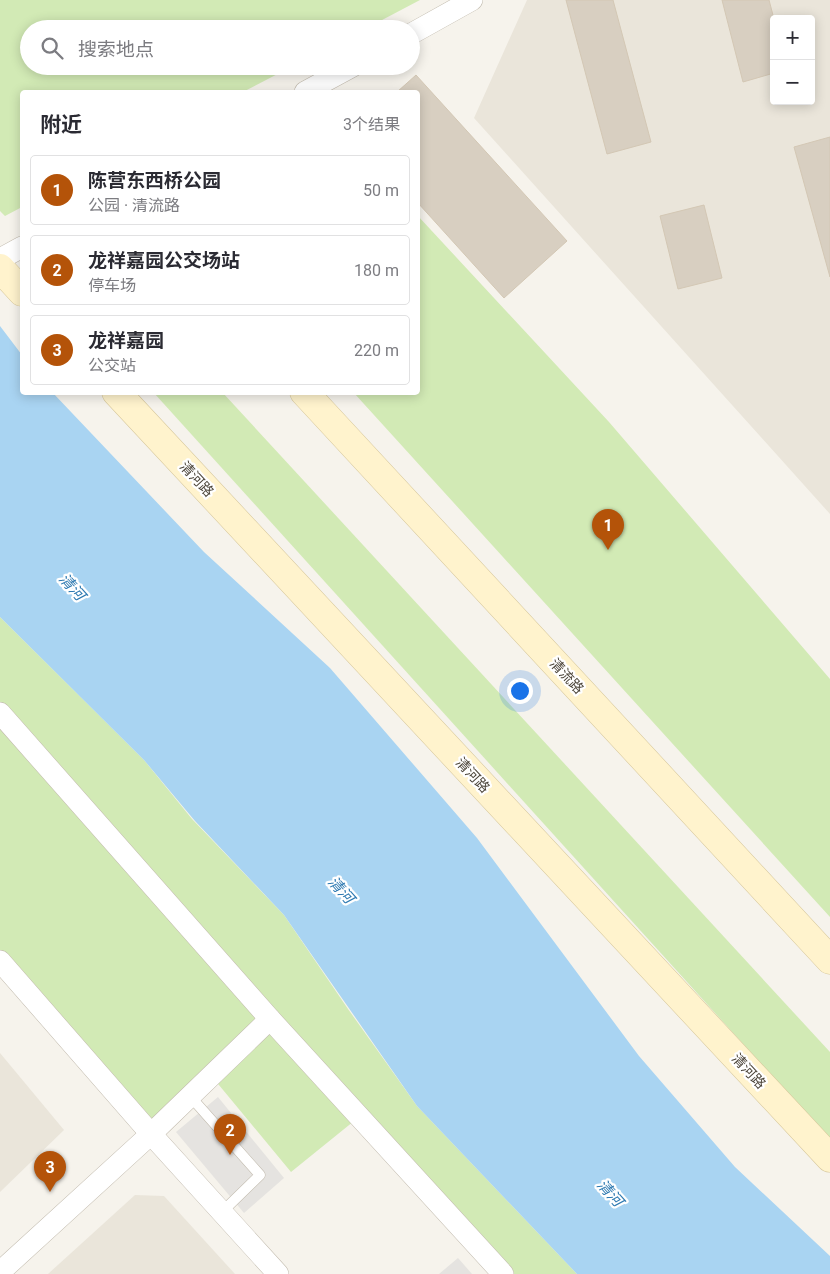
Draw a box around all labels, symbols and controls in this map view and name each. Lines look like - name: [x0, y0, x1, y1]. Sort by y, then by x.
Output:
- map controls: [770, 15, 815, 105]
- button: +: [770, 15, 815, 60]
- search box: [20, 20, 420, 75]
- icon: search: [38, 34, 66, 62]
- text: 搜索地点: [78, 38, 154, 61]
- button: −: [770, 60, 815, 105]
- text: 附近: [40, 113, 82, 137]
- text: 3个结果: [343, 115, 400, 134]
- text: 陈营东西桥公园: [88, 169, 221, 192]
- text: 1: [52, 181, 62, 200]
- text: 50 m: [363, 181, 399, 200]
- text: 公园 · 清流路: [88, 196, 180, 215]
- text: 龙祥嘉园公交场站: [88, 249, 240, 272]
- text: 2: [52, 261, 62, 280]
- text: 180 m: [354, 261, 399, 280]
- text: 停车场: [88, 276, 136, 295]
- text: 龙祥嘉园: [88, 329, 164, 352]
- text: 3: [52, 341, 62, 360]
- text: 220 m: [354, 341, 399, 360]
- text: 公交站: [88, 356, 136, 375]
- street label: 清河路: [177, 458, 217, 500]
- pin: 1: [592, 509, 624, 550]
- water label: 清河: [55, 570, 91, 606]
- street label: 清流路: [547, 655, 587, 697]
- your location: [507, 678, 533, 704]
- street label: 清河路: [453, 754, 493, 796]
- water label: 清河: [324, 873, 360, 909]
- street label: 清河路: [729, 1050, 769, 1092]
- pin: 2: [214, 1114, 246, 1155]
- pin: 3: [34, 1151, 66, 1192]
- water label: 清河: [593, 1176, 629, 1212]

